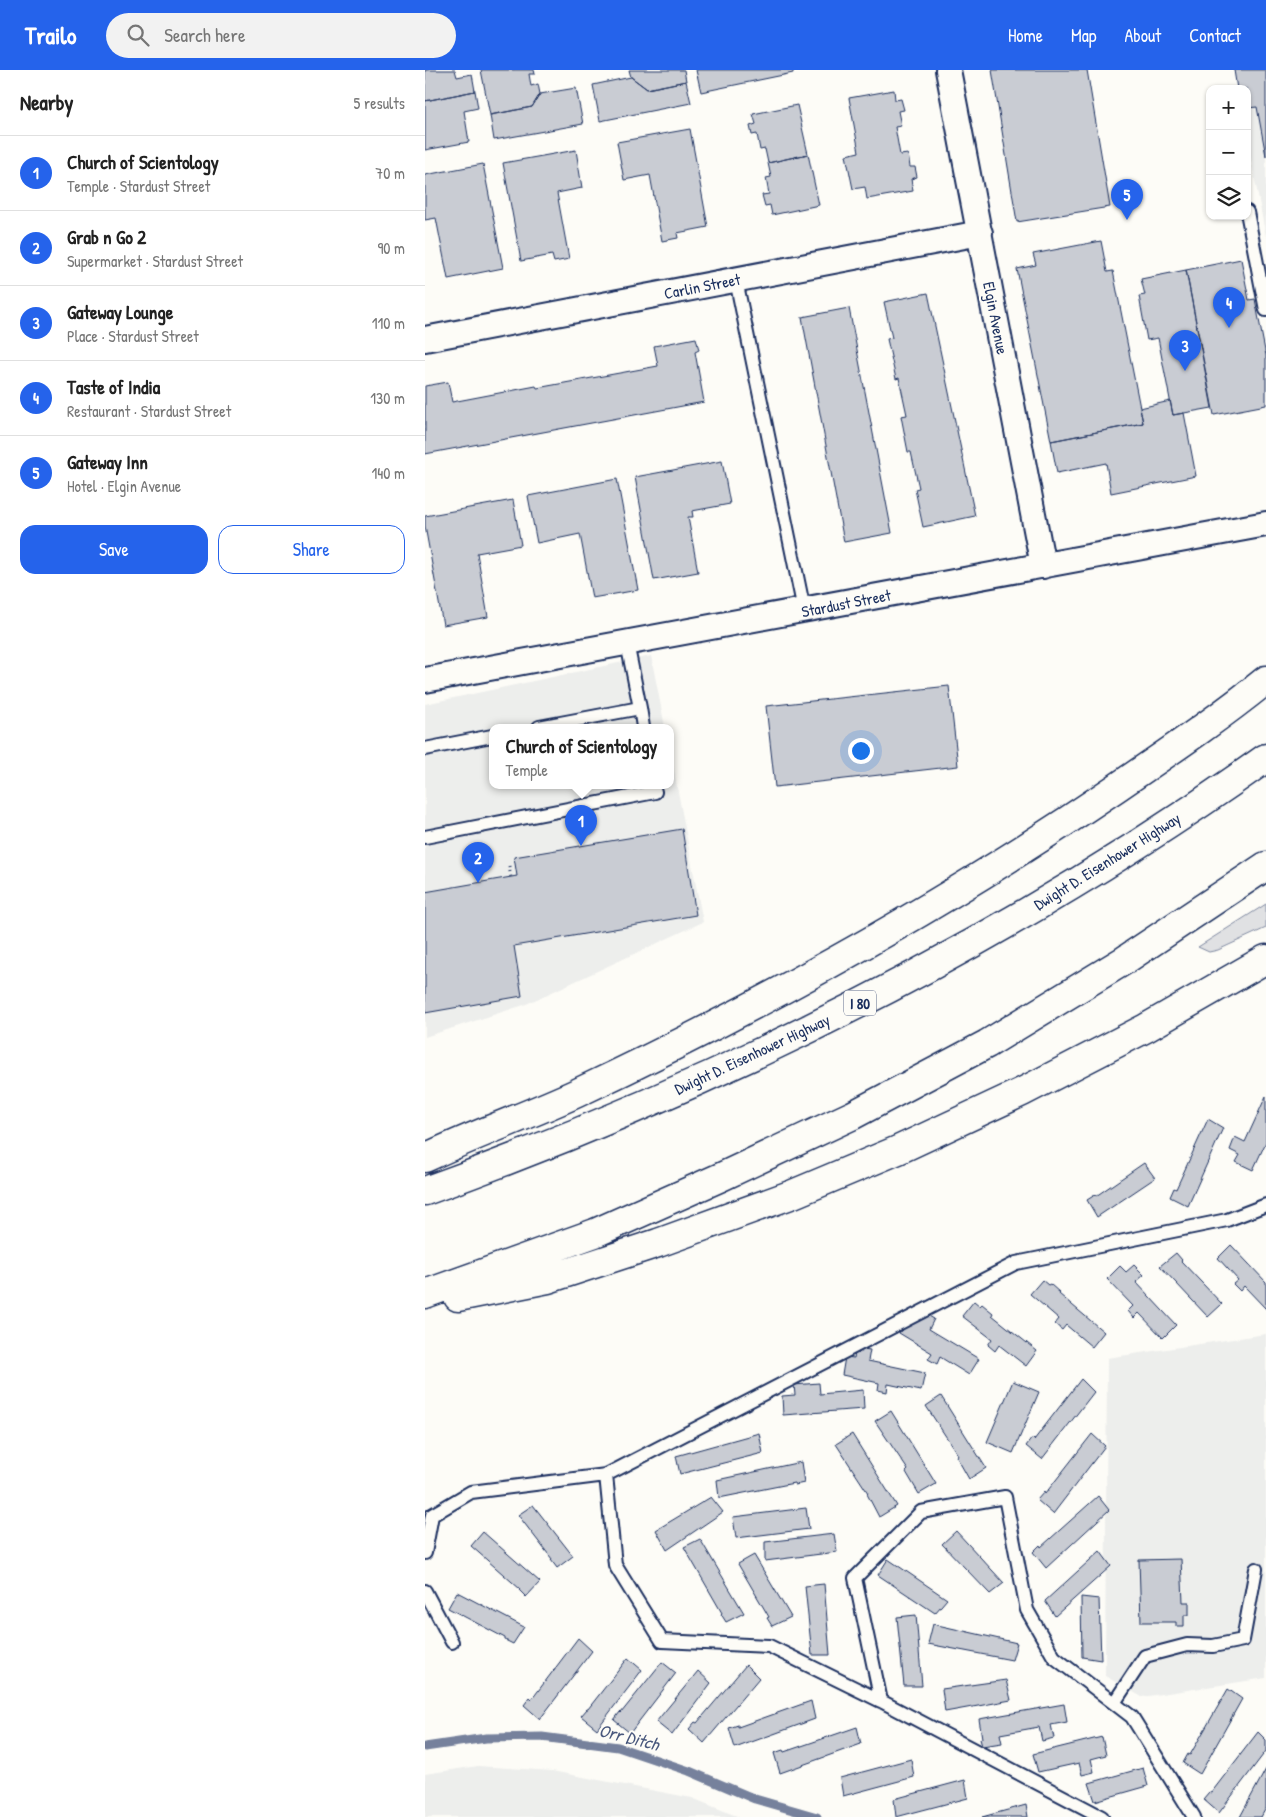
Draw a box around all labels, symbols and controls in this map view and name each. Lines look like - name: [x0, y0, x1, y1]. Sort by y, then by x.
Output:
- search box: [106, 13, 456, 58]
- text: Trailo: [25, 19, 76, 51]
- icon: search: [124, 21, 152, 49]
- text: Search here: [164, 22, 246, 48]
- text: Home: [1008, 23, 1043, 48]
- text: Map: [1071, 23, 1096, 48]
- text: About: [1124, 23, 1161, 48]
- text: Contact: [1189, 23, 1241, 48]
- map controls: [1206, 85, 1251, 220]
- button: +: [1206, 85, 1251, 130]
- text: Nearby: [20, 88, 73, 117]
- text: 5 results: [354, 92, 405, 114]
- button: −: [1206, 130, 1251, 175]
- text: Church of Scientology: [67, 149, 219, 175]
- text: 1: [33, 162, 39, 184]
- text: 70 m: [375, 162, 405, 184]
- text: Temple · Stardust Street: [67, 175, 210, 197]
- button: layers: [1206, 175, 1251, 220]
- pin: 5: [1111, 179, 1143, 220]
- text: Grab n Go 2: [67, 224, 146, 250]
- text: 2: [32, 237, 40, 259]
- text: 90 m: [377, 237, 405, 259]
- text: Supermarket · Stardust Street: [67, 250, 243, 272]
- street label: Carlin Street: [662, 268, 742, 304]
- street label: Elgin Avenue: [978, 280, 1014, 357]
- pin: 4: [1213, 287, 1245, 328]
- text: Gateway Lounge: [67, 299, 173, 325]
- text: 3: [32, 312, 40, 334]
- text: 110 m: [372, 312, 405, 334]
- text: Place · Stardust Street: [67, 325, 199, 347]
- pin: 3: [1169, 330, 1201, 371]
- text: Taste of India: [67, 374, 160, 400]
- text: 4: [33, 387, 39, 409]
- text: 130 m: [370, 387, 405, 409]
- text: Restaurant · Stardust Street: [67, 400, 231, 422]
- text: Gateway Inn: [67, 449, 148, 475]
- text: 5: [33, 462, 39, 484]
- text: 140 m: [371, 462, 405, 484]
- text: Hotel · Elgin Avenue: [67, 475, 181, 497]
- button: Save: [20, 525, 208, 574]
- button: Share: [218, 525, 405, 574]
- street label: Stardust Street: [799, 583, 893, 622]
- popup: [489, 724, 674, 789]
- text: Church of Scientology: [506, 733, 657, 759]
- your location: [848, 738, 874, 764]
- text: Temple: [506, 759, 548, 781]
- pin: 1: [565, 805, 597, 846]
- street label: Dwight D. Eisenhower Highway: [1030, 807, 1185, 915]
- pin: 2: [462, 842, 494, 883]
- road number: I 80: [844, 990, 876, 1016]
- street label: Dwight D. Eisenhower Highway: [671, 1008, 833, 1100]
- water label: Orr Ditch: [596, 1717, 663, 1757]

